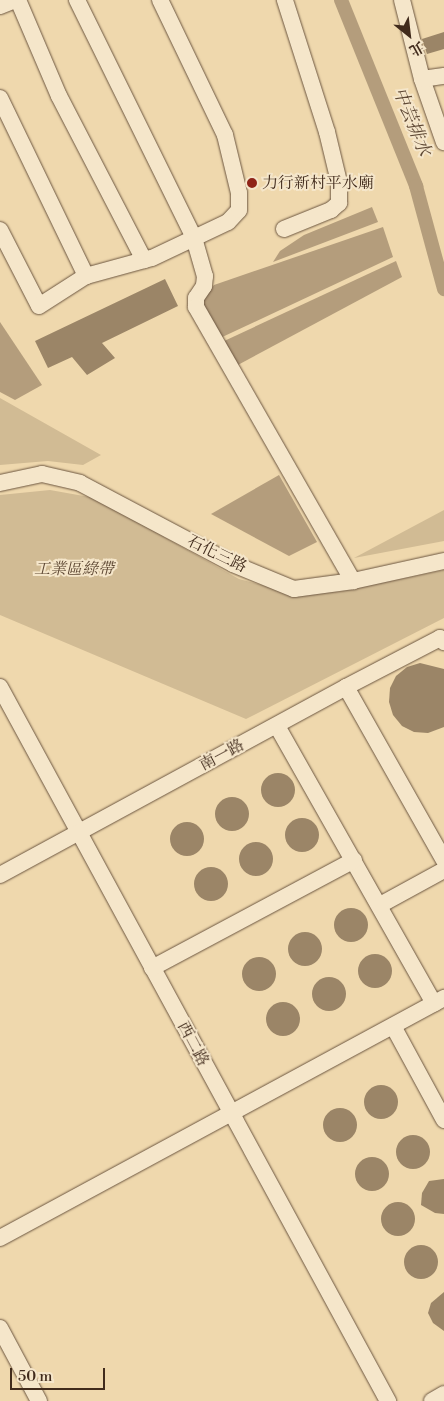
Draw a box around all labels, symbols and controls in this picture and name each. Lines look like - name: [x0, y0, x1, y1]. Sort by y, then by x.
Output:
- north arrow: [384, 10, 434, 60]
- text: 北: [406, 37, 427, 59]
- water label: 中芸排水: [388, 85, 434, 159]
- place label: 力行新村平水廟: [262, 173, 374, 193]
- marker: 力行新村平水廟: [246, 177, 258, 189]
- street label: 石化三路: [184, 531, 250, 577]
- park label: 工業區綠帶: [34, 559, 114, 579]
- street label: 南一路: [196, 735, 248, 775]
- street label: 西二路: [173, 1018, 213, 1070]
- scale bar: [12, 1358, 108, 1390]
- text: 50 m: [18, 1367, 52, 1386]

